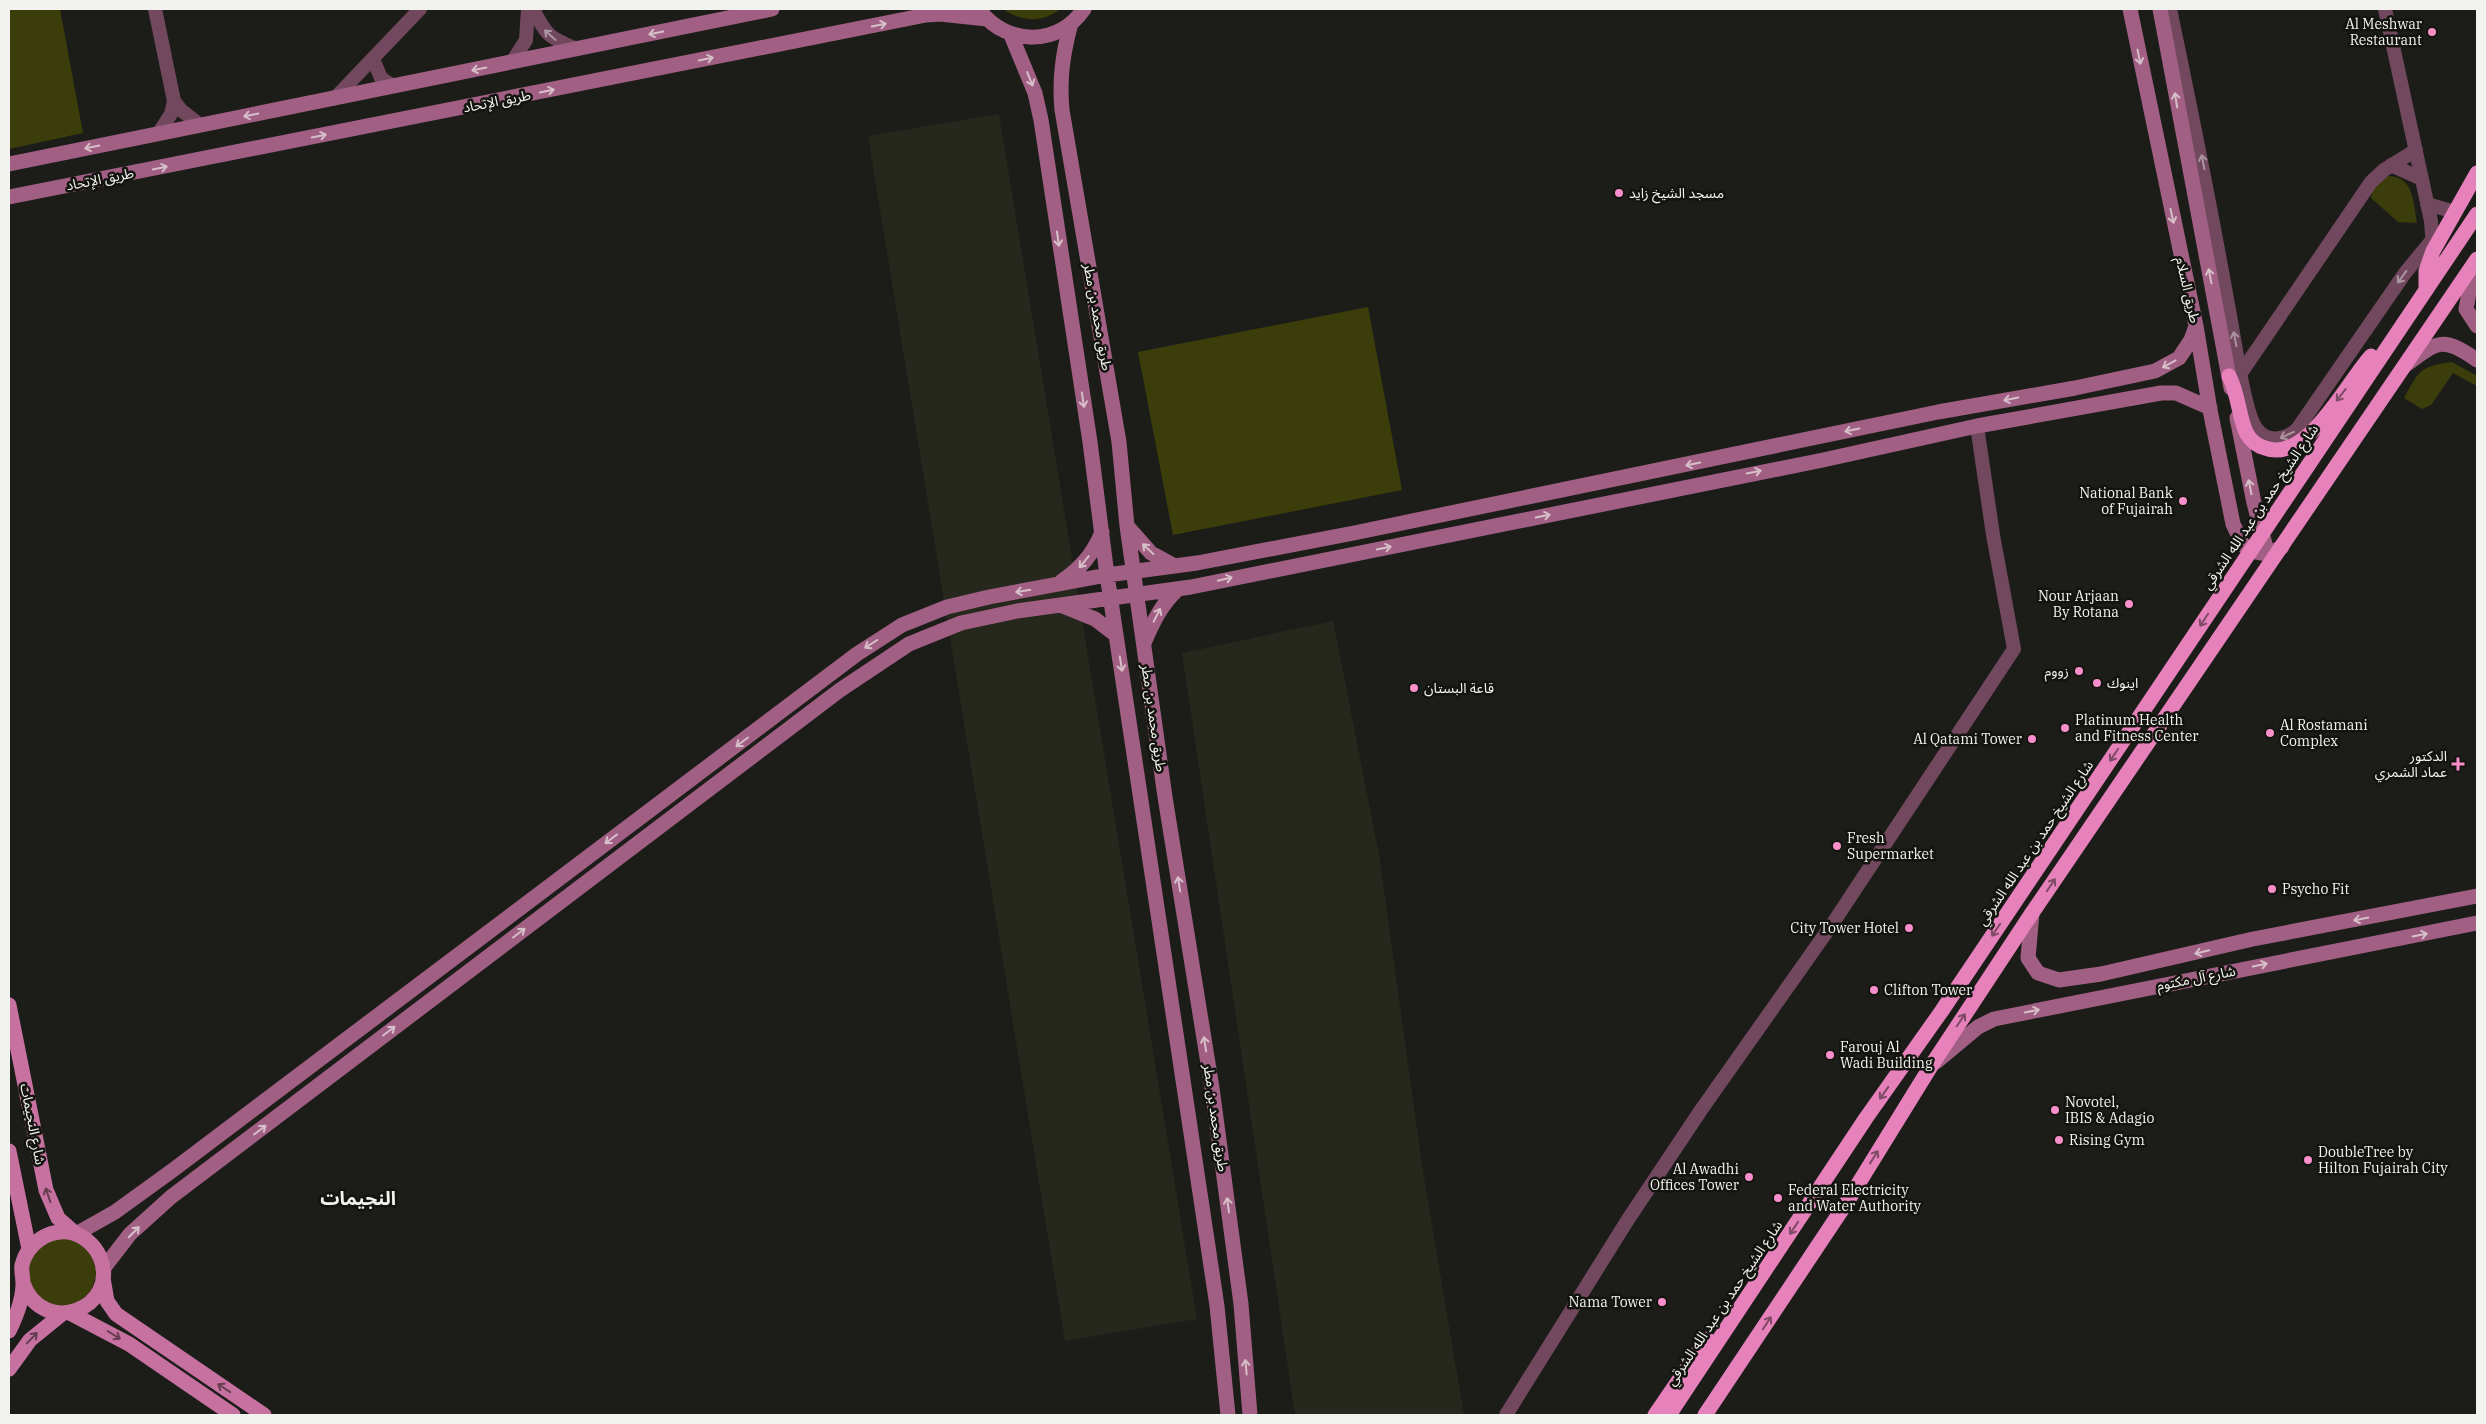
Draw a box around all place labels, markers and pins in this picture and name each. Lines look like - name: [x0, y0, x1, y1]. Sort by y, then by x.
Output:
- place label: Al Meshwar Restaurant: [2345, 15, 2423, 49]
- marker: Al Meshwar Restaurant: [2426, 26, 2438, 38]
- place label: مسجد الشيخ زايد: [1629, 184, 1724, 204]
- marker: مسجد الشيخ زايد: [1613, 187, 1625, 199]
- place label: National Bank of Fujairah: [2079, 484, 2174, 518]
- marker: National Bank of Fujairah: [2177, 495, 2189, 507]
- place label: Nour Arjaan By Rotana: [2038, 587, 2119, 621]
- marker: Nour Arjaan By Rotana: [2123, 598, 2135, 610]
- place label: زووم: [2045, 662, 2069, 682]
- marker: زووم: [2073, 665, 2085, 677]
- place label: اينوك: [2107, 674, 2138, 692]
- marker: اينوك: [2091, 677, 2103, 689]
- place label: قاعة البستان: [1424, 679, 1494, 697]
- marker: قاعة البستان: [1408, 682, 1420, 694]
- place label: Platinum Health and Fitness Center: [2075, 711, 2199, 745]
- place label: Al Rostamani Complex: [2280, 716, 2368, 750]
- marker: Platinum Health and Fitness Center: [2059, 722, 2071, 734]
- marker: Al Rostamani Complex: [2264, 727, 2276, 739]
- place label: Al Qatami Tower: [1913, 730, 2023, 748]
- marker: Al Qatami Tower: [2026, 733, 2038, 745]
- place label: الدكتور عماد الشمري: [2375, 747, 2447, 783]
- marker: الدكتور عماد الشمري: [2451, 757, 2465, 771]
- place label: Fresh Supermarket: [1847, 829, 1934, 863]
- marker: Fresh Supermarket: [1831, 840, 1843, 852]
- place label: Psycho Fit: [2282, 880, 2349, 898]
- marker: Psycho Fit: [2266, 883, 2278, 895]
- place label: City Tower Hotel: [1790, 919, 1899, 937]
- marker: City Tower Hotel: [1903, 922, 1915, 934]
- place label: Clifton Tower: [1884, 981, 1973, 999]
- marker: Clifton Tower: [1868, 984, 1880, 996]
- place label: Farouj Al Wadi Building: [1840, 1038, 1933, 1072]
- marker: Farouj Al Wadi Building: [1824, 1049, 1836, 1061]
- place label: Novotel, IBIS & Adagio: [2065, 1093, 2154, 1127]
- marker: Novotel, IBIS & Adagio: [2049, 1104, 2061, 1116]
- place label: Rising Gym: [2069, 1131, 2145, 1149]
- marker: Rising Gym: [2053, 1134, 2065, 1146]
- place label: DoubleTree by Hilton Fujairah City: [2318, 1143, 2448, 1177]
- marker: DoubleTree by Hilton Fujairah City: [2302, 1154, 2314, 1166]
- place label: Al Awadhi Offices Tower: [1650, 1160, 1740, 1194]
- marker: Al Awadhi Offices Tower: [1743, 1171, 1755, 1183]
- place label: Federal Electricity and Water Authority: [1788, 1181, 1922, 1215]
- marker: Federal Electricity and Water Authority: [1772, 1192, 1784, 1204]
- place label: Nama Tower: [1569, 1293, 1653, 1311]
- marker: Nama Tower: [1656, 1296, 1668, 1308]

